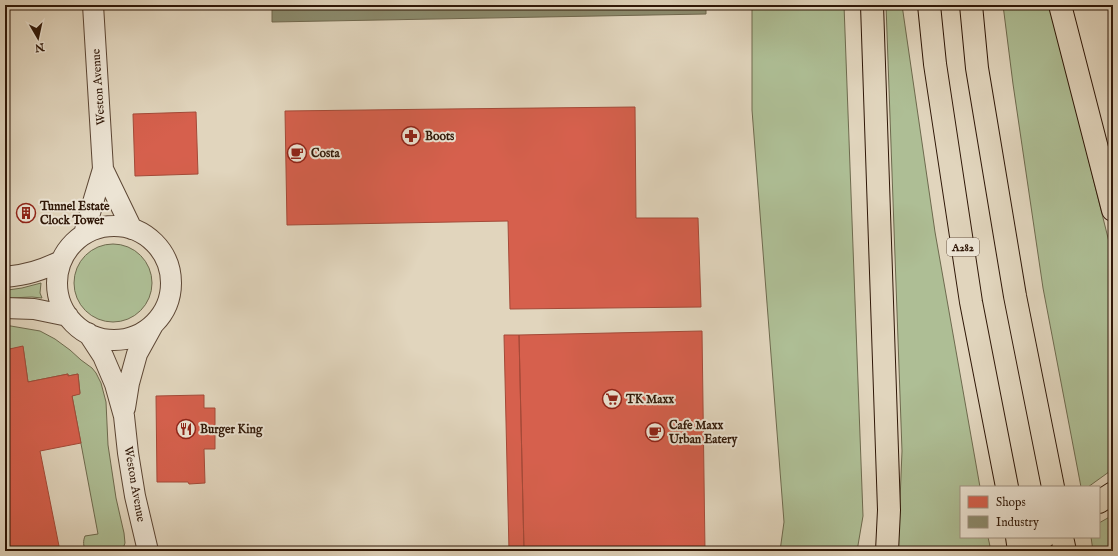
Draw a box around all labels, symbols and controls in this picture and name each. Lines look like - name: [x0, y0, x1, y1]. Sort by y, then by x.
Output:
- north arrow: [18, 18, 58, 58]
- text: N: [33, 39, 46, 55]
- street label: Weston Avenue: [88, 48, 109, 126]
- pharmacy icon: Boots: [400, 125, 422, 147]
- place label: Boots: [425, 129, 455, 144]
- cafe icon: Costa: [286, 142, 308, 164]
- place label: Costa: [311, 146, 340, 161]
- place label: Tunnel Estate Clock Tower: [39, 199, 110, 228]
- building icon: Tunnel Estate Clock Tower: [15, 202, 37, 224]
- road number: A282: [947, 238, 979, 256]
- supermarket icon: TK Maxx: [601, 388, 623, 410]
- place label: TK Maxx: [625, 392, 674, 407]
- restaurant icon: Burger King: [175, 418, 197, 440]
- place label: Cafe Maxx Urban Eatery: [668, 418, 738, 448]
- cafe icon: Cafe Maxx Urban Eatery: [644, 421, 666, 443]
- place label: Burger King: [200, 422, 263, 438]
- street label: Weston Avenue: [120, 445, 149, 524]
- legend: [960, 486, 1100, 538]
- text: Shops: [996, 495, 1026, 511]
- text: Industry: [996, 515, 1039, 530]

